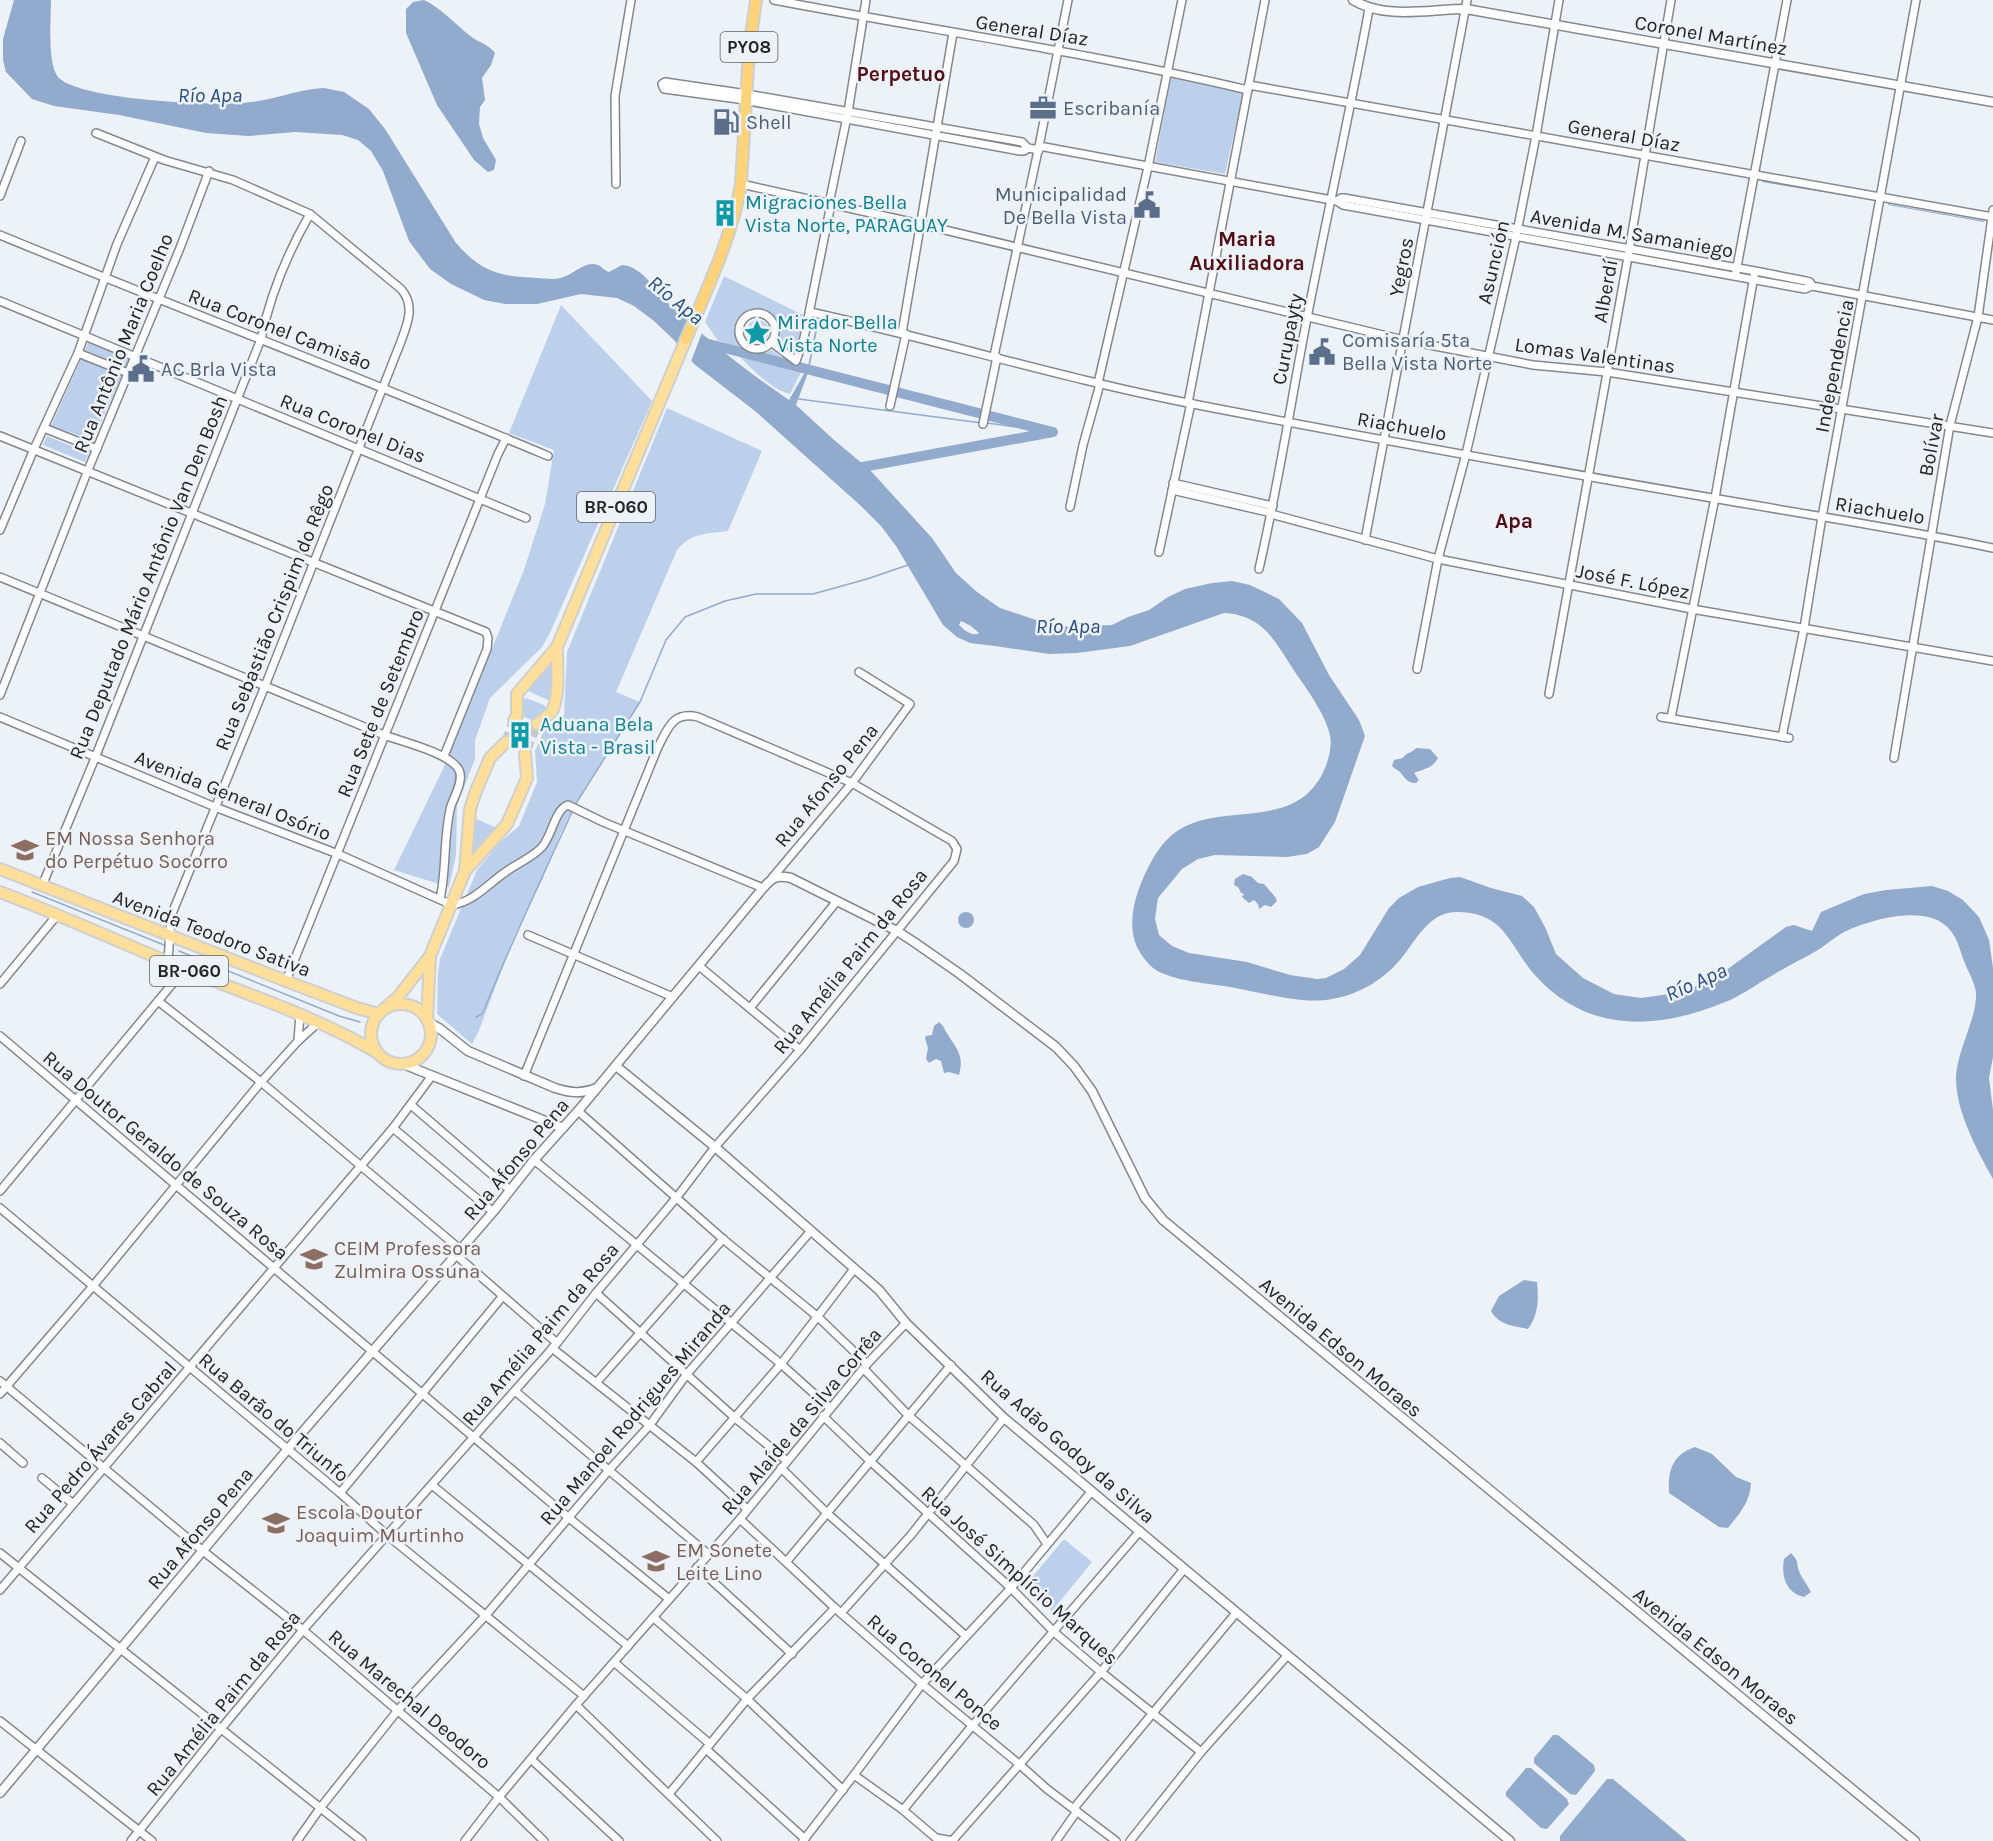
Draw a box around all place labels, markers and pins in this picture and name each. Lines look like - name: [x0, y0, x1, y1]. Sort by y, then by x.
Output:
- office icon: Escribanía: [1028, 93, 1058, 123]
- place label: Escribanía: [1063, 97, 1160, 120]
- fuel station icon: Shell: [711, 107, 741, 137]
- place label: Shell: [746, 111, 792, 134]
- place label: Municipalidad De Bella Vista: [995, 183, 1127, 229]
- public building icon: Municipalidad De Bella Vista: [1132, 190, 1162, 220]
- place label: Migraciones Bella Vista Norte, PARAGUAY: [745, 191, 948, 237]
- building icon: Migraciones Bella Vista Norte, PARAGUAY: [710, 198, 740, 228]
- place label: Mirador Bella Vista Norte: [777, 311, 898, 357]
- place icon: Mirador Bella Vista Norte: [742, 318, 772, 348]
- place label: Comisaría 5ta Bella Vista Norte: [1342, 329, 1492, 375]
- public building icon: Comisaría 5ta Bella Vista Norte: [1307, 337, 1337, 367]
- public building icon: AC Brla Vista: [126, 354, 156, 384]
- place label: AC Brla Vista: [161, 358, 277, 381]
- place label: Aduana Bela Vista - Brasil: [540, 713, 655, 759]
- building icon: Aduana Bela Vista - Brasil: [505, 720, 535, 750]
- place label: EM Nossa Senhora do Perpétuo Socorro: [45, 827, 228, 873]
- school or university icon: EM Nossa Senhora do Perpétuo Socorro: [10, 835, 40, 865]
- place label: CEIM Professora Zulmira Ossuna: [334, 1237, 481, 1283]
- school or university icon: CEIM Professora Zulmira Ossuna: [299, 1244, 329, 1274]
- place label: Escola Doutor Joaquim Murtinho: [296, 1501, 464, 1547]
- school or university icon: Escola Doutor Joaquim Murtinho: [261, 1508, 291, 1538]
- place label: EM Sonete Leite Lino: [676, 1539, 772, 1585]
- school or university icon: EM Sonete Leite Lino: [641, 1546, 671, 1576]

